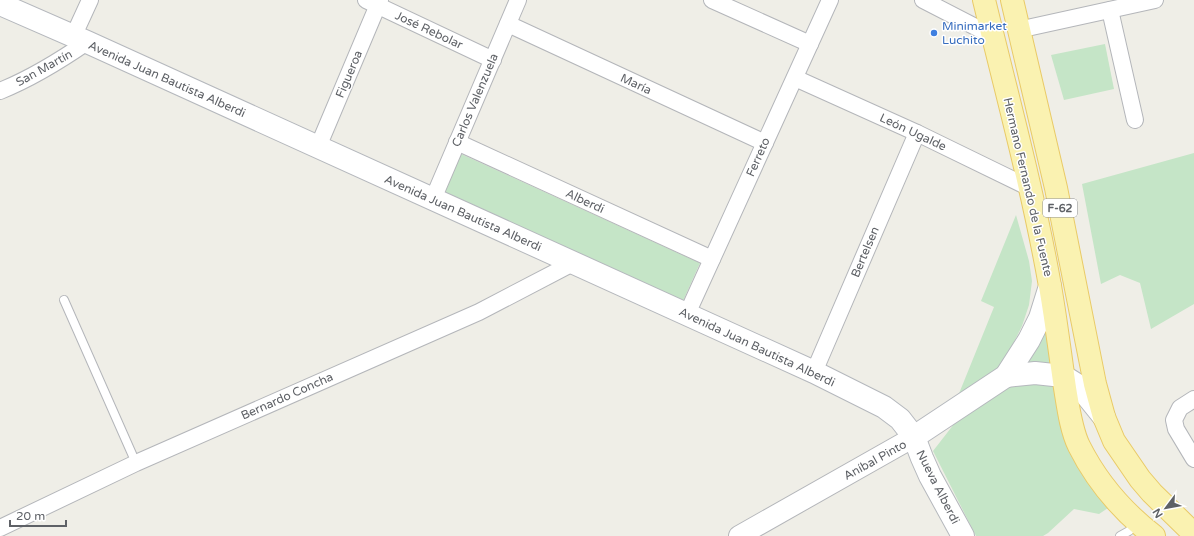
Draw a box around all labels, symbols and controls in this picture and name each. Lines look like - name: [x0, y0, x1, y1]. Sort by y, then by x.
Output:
- street label: José Rebolar: [393, 8, 465, 52]
- place label: Minimarket Luchito: [942, 19, 1007, 47]
- marker: Minimarket Luchito: [929, 28, 939, 38]
- street label: Avenida Juan Bautista Alberdi: [86, 38, 248, 120]
- street label: San Martín: [13, 47, 75, 89]
- street label: Figueroa: [333, 48, 365, 100]
- street label: Carlos Valenzuela: [449, 51, 501, 149]
- street label: María: [618, 71, 654, 97]
- street label: Hermano Fernando de la Fuente: [1001, 96, 1055, 278]
- street label: León Ugalde: [877, 110, 949, 154]
- street label: Ferreto: [743, 135, 773, 179]
- street label: Avenida Juan Bautista Alberdi: [382, 172, 544, 254]
- street label: Alberdi: [563, 186, 607, 216]
- road number: F-62: [1043, 199, 1077, 217]
- street label: Bertelsen: [848, 225, 882, 279]
- street label: Avenida Juan Bautista Alberdi: [677, 305, 837, 389]
- street label: Bernardo Concha: [239, 369, 335, 423]
- street label: Aníbal Pinto: [841, 437, 909, 483]
- street label: Nueva Alberdi: [913, 448, 963, 526]
- north arrow: [1146, 488, 1186, 528]
- scale bar: [10, 502, 66, 528]
- text: N: [1150, 506, 1166, 520]
- text: 20 m: [16, 509, 45, 523]

